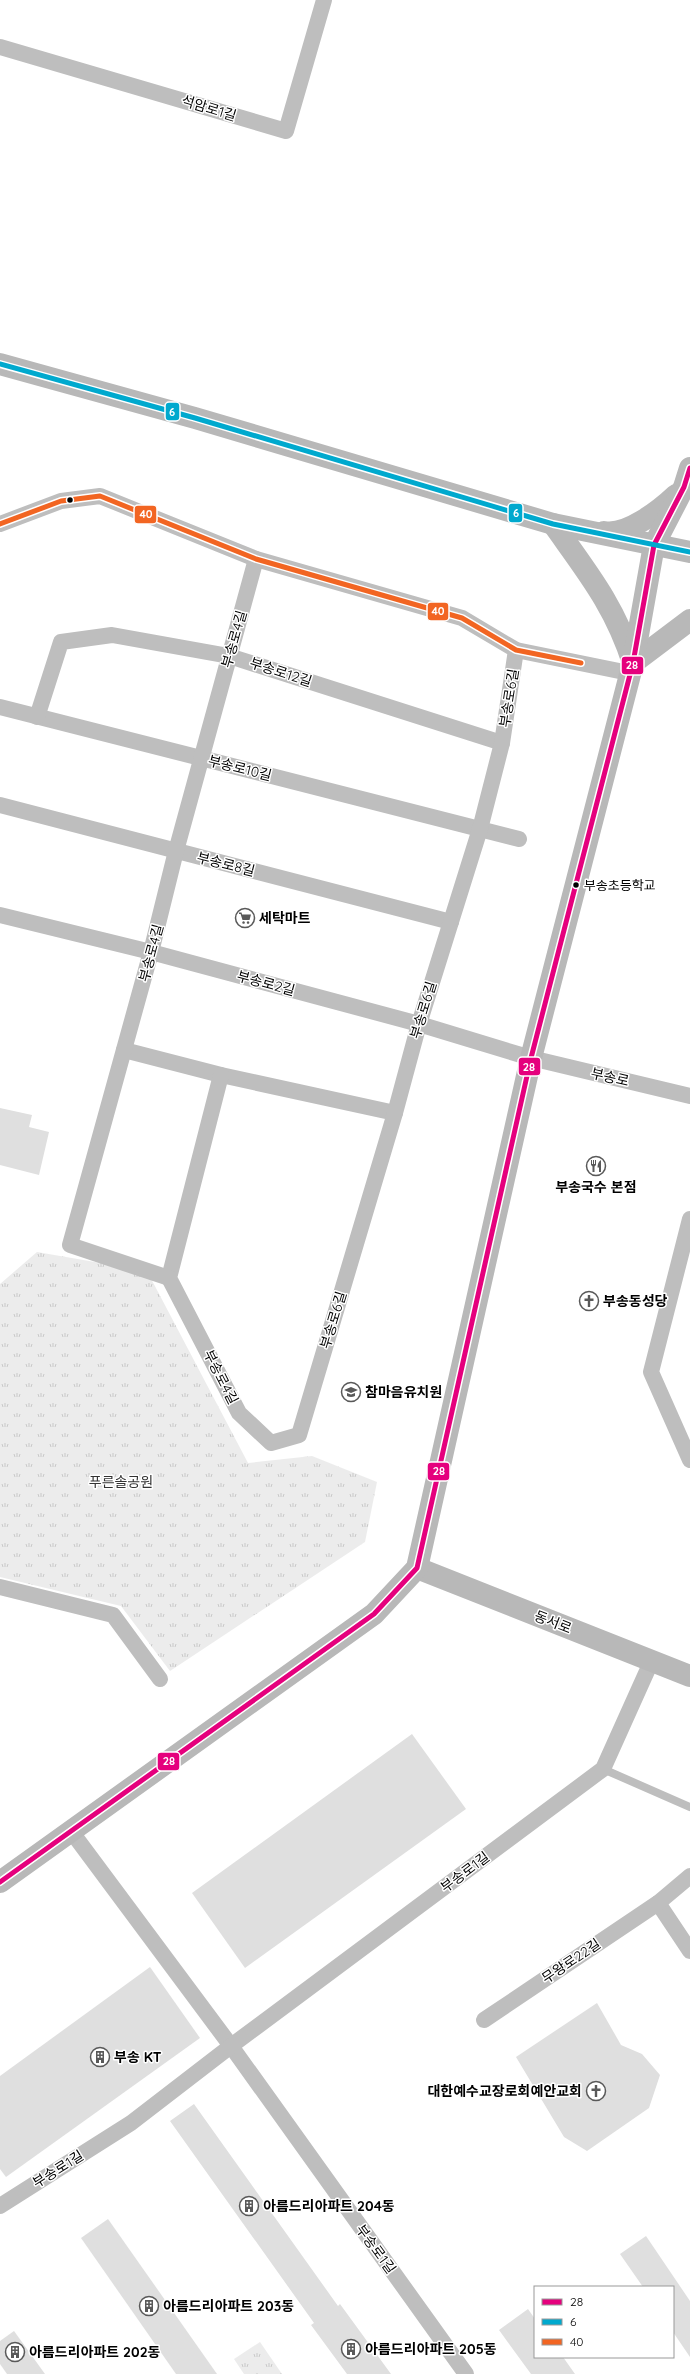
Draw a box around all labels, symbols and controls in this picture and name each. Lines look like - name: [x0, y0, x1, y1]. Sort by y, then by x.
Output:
- street label: 석암로1길: [179, 91, 239, 125]
- line badge: 6: [165, 402, 180, 421]
- text: 6: [169, 405, 175, 419]
- unlabelled marker: [65, 495, 75, 505]
- line badge: 6: [508, 503, 523, 523]
- line badge: 40: [134, 505, 157, 524]
- text: 6: [513, 506, 519, 520]
- text: 40: [139, 507, 153, 521]
- line badge: 40: [427, 602, 449, 621]
- text: 40: [431, 604, 445, 618]
- street label: 부송로4길: [217, 608, 251, 670]
- street label: 부송로12길: [248, 653, 314, 691]
- line badge: 28: [621, 656, 644, 675]
- text: 28: [626, 658, 638, 672]
- street label: 부송로6길: [495, 667, 523, 729]
- street label: 부송로10길: [206, 751, 274, 785]
- street label: 부송로8길: [195, 848, 257, 880]
- place label: 부송초등학교: [584, 877, 656, 893]
- marker: 부송초등학교: [571, 880, 581, 890]
- supermarket icon: 세탁마트: [234, 907, 256, 929]
- place label: 세탁마트: [259, 909, 311, 927]
- street label: 부송로4길: [135, 922, 167, 984]
- street label: 부송로2길: [235, 967, 297, 999]
- street label: 부송로6길: [406, 979, 440, 1041]
- line badge: 28: [518, 1057, 541, 1076]
- text: 28: [523, 1060, 535, 1074]
- street label: 부송로: [589, 1064, 631, 1090]
- restaurant icon: 부송국수 본점: [585, 1155, 607, 1177]
- place label: 부송국수 본점: [555, 1178, 637, 1196]
- street label: 부송로6길: [316, 1289, 350, 1351]
- church icon: 부송동성당: [578, 1290, 600, 1312]
- place label: 부송동성당: [603, 1292, 668, 1310]
- street label: 부송로4길: [200, 1347, 242, 1407]
- school or university icon: 참마음유치원: [340, 1381, 362, 1403]
- place label: 참마음유치원: [365, 1383, 442, 1401]
- line badge: 28: [427, 1462, 450, 1481]
- text: 28: [433, 1464, 445, 1478]
- park label: 푸른솔공원: [89, 1473, 153, 1491]
- street label: 동서로: [532, 1607, 574, 1637]
- line badge: 28: [157, 1752, 180, 1771]
- text: 28: [163, 1754, 175, 1768]
- street label: 부송로1길: [437, 1848, 493, 1896]
- street label: 무왕로22길: [538, 1935, 604, 1987]
- building icon: 부송 KT: [89, 2046, 111, 2068]
- place label: 부송 KT: [114, 2048, 162, 2066]
- church icon: 대한예수교장로회예안교회: [585, 2080, 607, 2102]
- place label: 대한예수교장로회예안교회: [427, 2082, 582, 2100]
- street label: 부송로1길: [29, 2146, 87, 2192]
- building icon: 아름드리아파트 204동: [238, 2195, 260, 2217]
- place label: 아름드리아파트 204동: [263, 2197, 395, 2215]
- street label: 부송로1길: [352, 2221, 400, 2277]
- legend: [534, 2286, 674, 2358]
- text: 28: [570, 2294, 583, 2309]
- building icon: 아름드리아파트 203동: [138, 2295, 160, 2317]
- place label: 아름드리아파트 203동: [163, 2297, 294, 2315]
- text: 6: [570, 2314, 577, 2329]
- text: 40: [570, 2334, 583, 2349]
- building icon: 아름드리아파트 205동: [340, 2338, 362, 2360]
- place label: 아름드리아파트 205동: [365, 2340, 497, 2358]
- building icon: 아름드리아파트 202동: [4, 2341, 26, 2363]
- place label: 아름드리아파트 202동: [29, 2343, 161, 2361]

